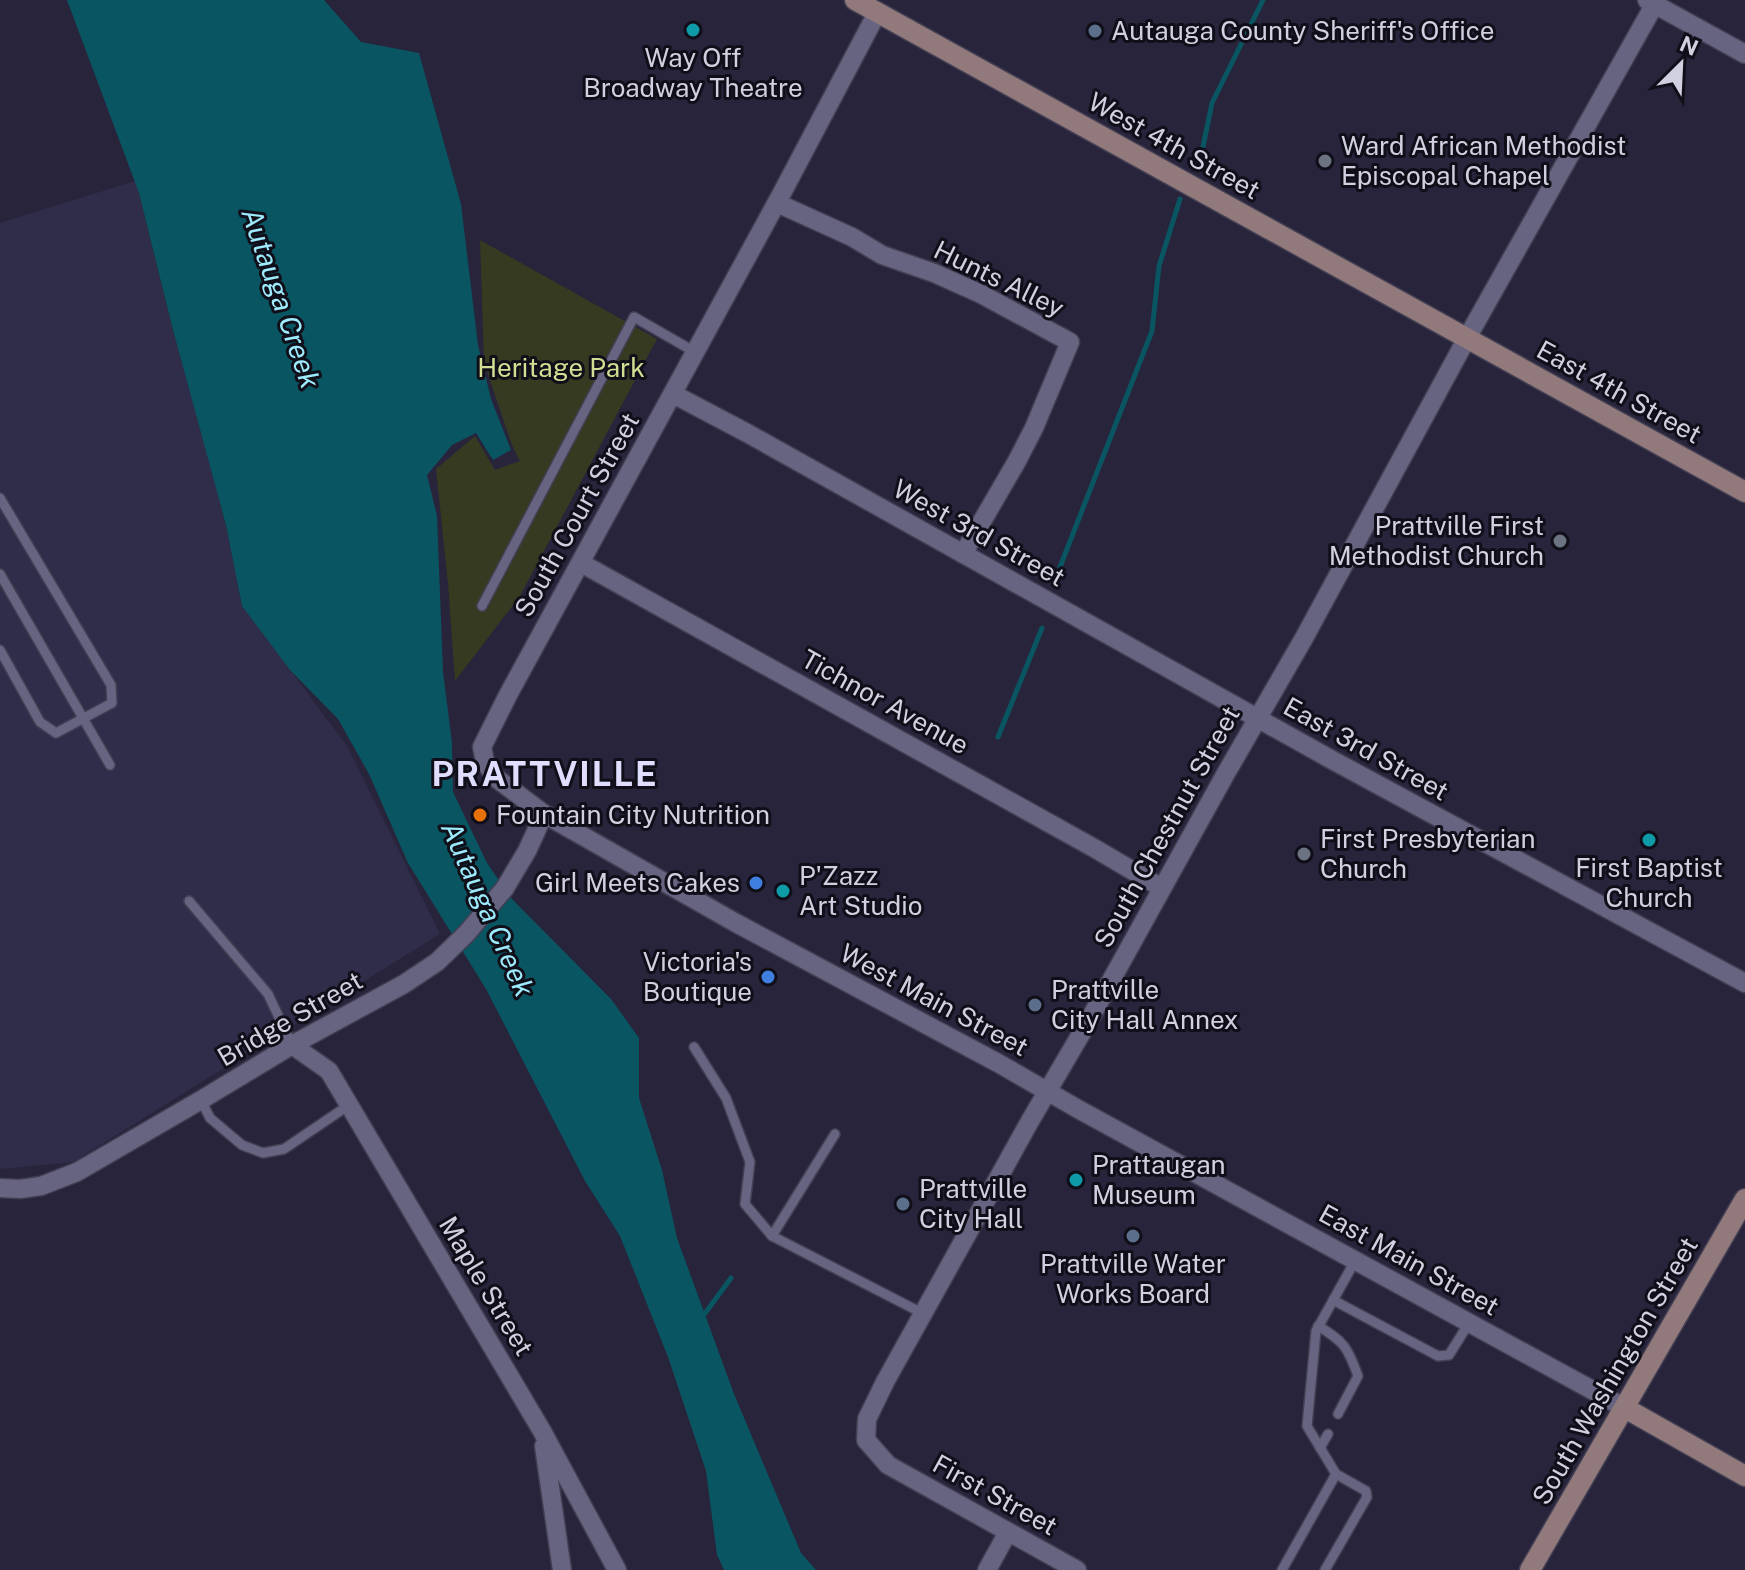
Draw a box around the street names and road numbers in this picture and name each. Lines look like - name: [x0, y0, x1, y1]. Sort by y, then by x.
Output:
- street label: West 4th Street: [1083, 86, 1265, 205]
- street label: Hunts Alley: [929, 234, 1069, 323]
- street label: East 4th Street: [1532, 334, 1707, 450]
- street label: South Court Street: [508, 407, 646, 622]
- street label: West 3rd Street: [888, 473, 1071, 593]
- street label: Tichnor Avenue: [796, 643, 974, 760]
- street label: East 3rd Street: [1278, 690, 1454, 807]
- street label: South Chestnut Street: [1087, 700, 1246, 953]
- street label: West Main Street: [835, 937, 1034, 1062]
- street label: Bridge Street: [212, 965, 368, 1073]
- street label: East Main Street: [1314, 1197, 1505, 1322]
- street label: Maple Street: [433, 1211, 540, 1361]
- street label: South Washington Street: [1525, 1232, 1704, 1510]
- street label: First Street: [928, 1448, 1063, 1541]

